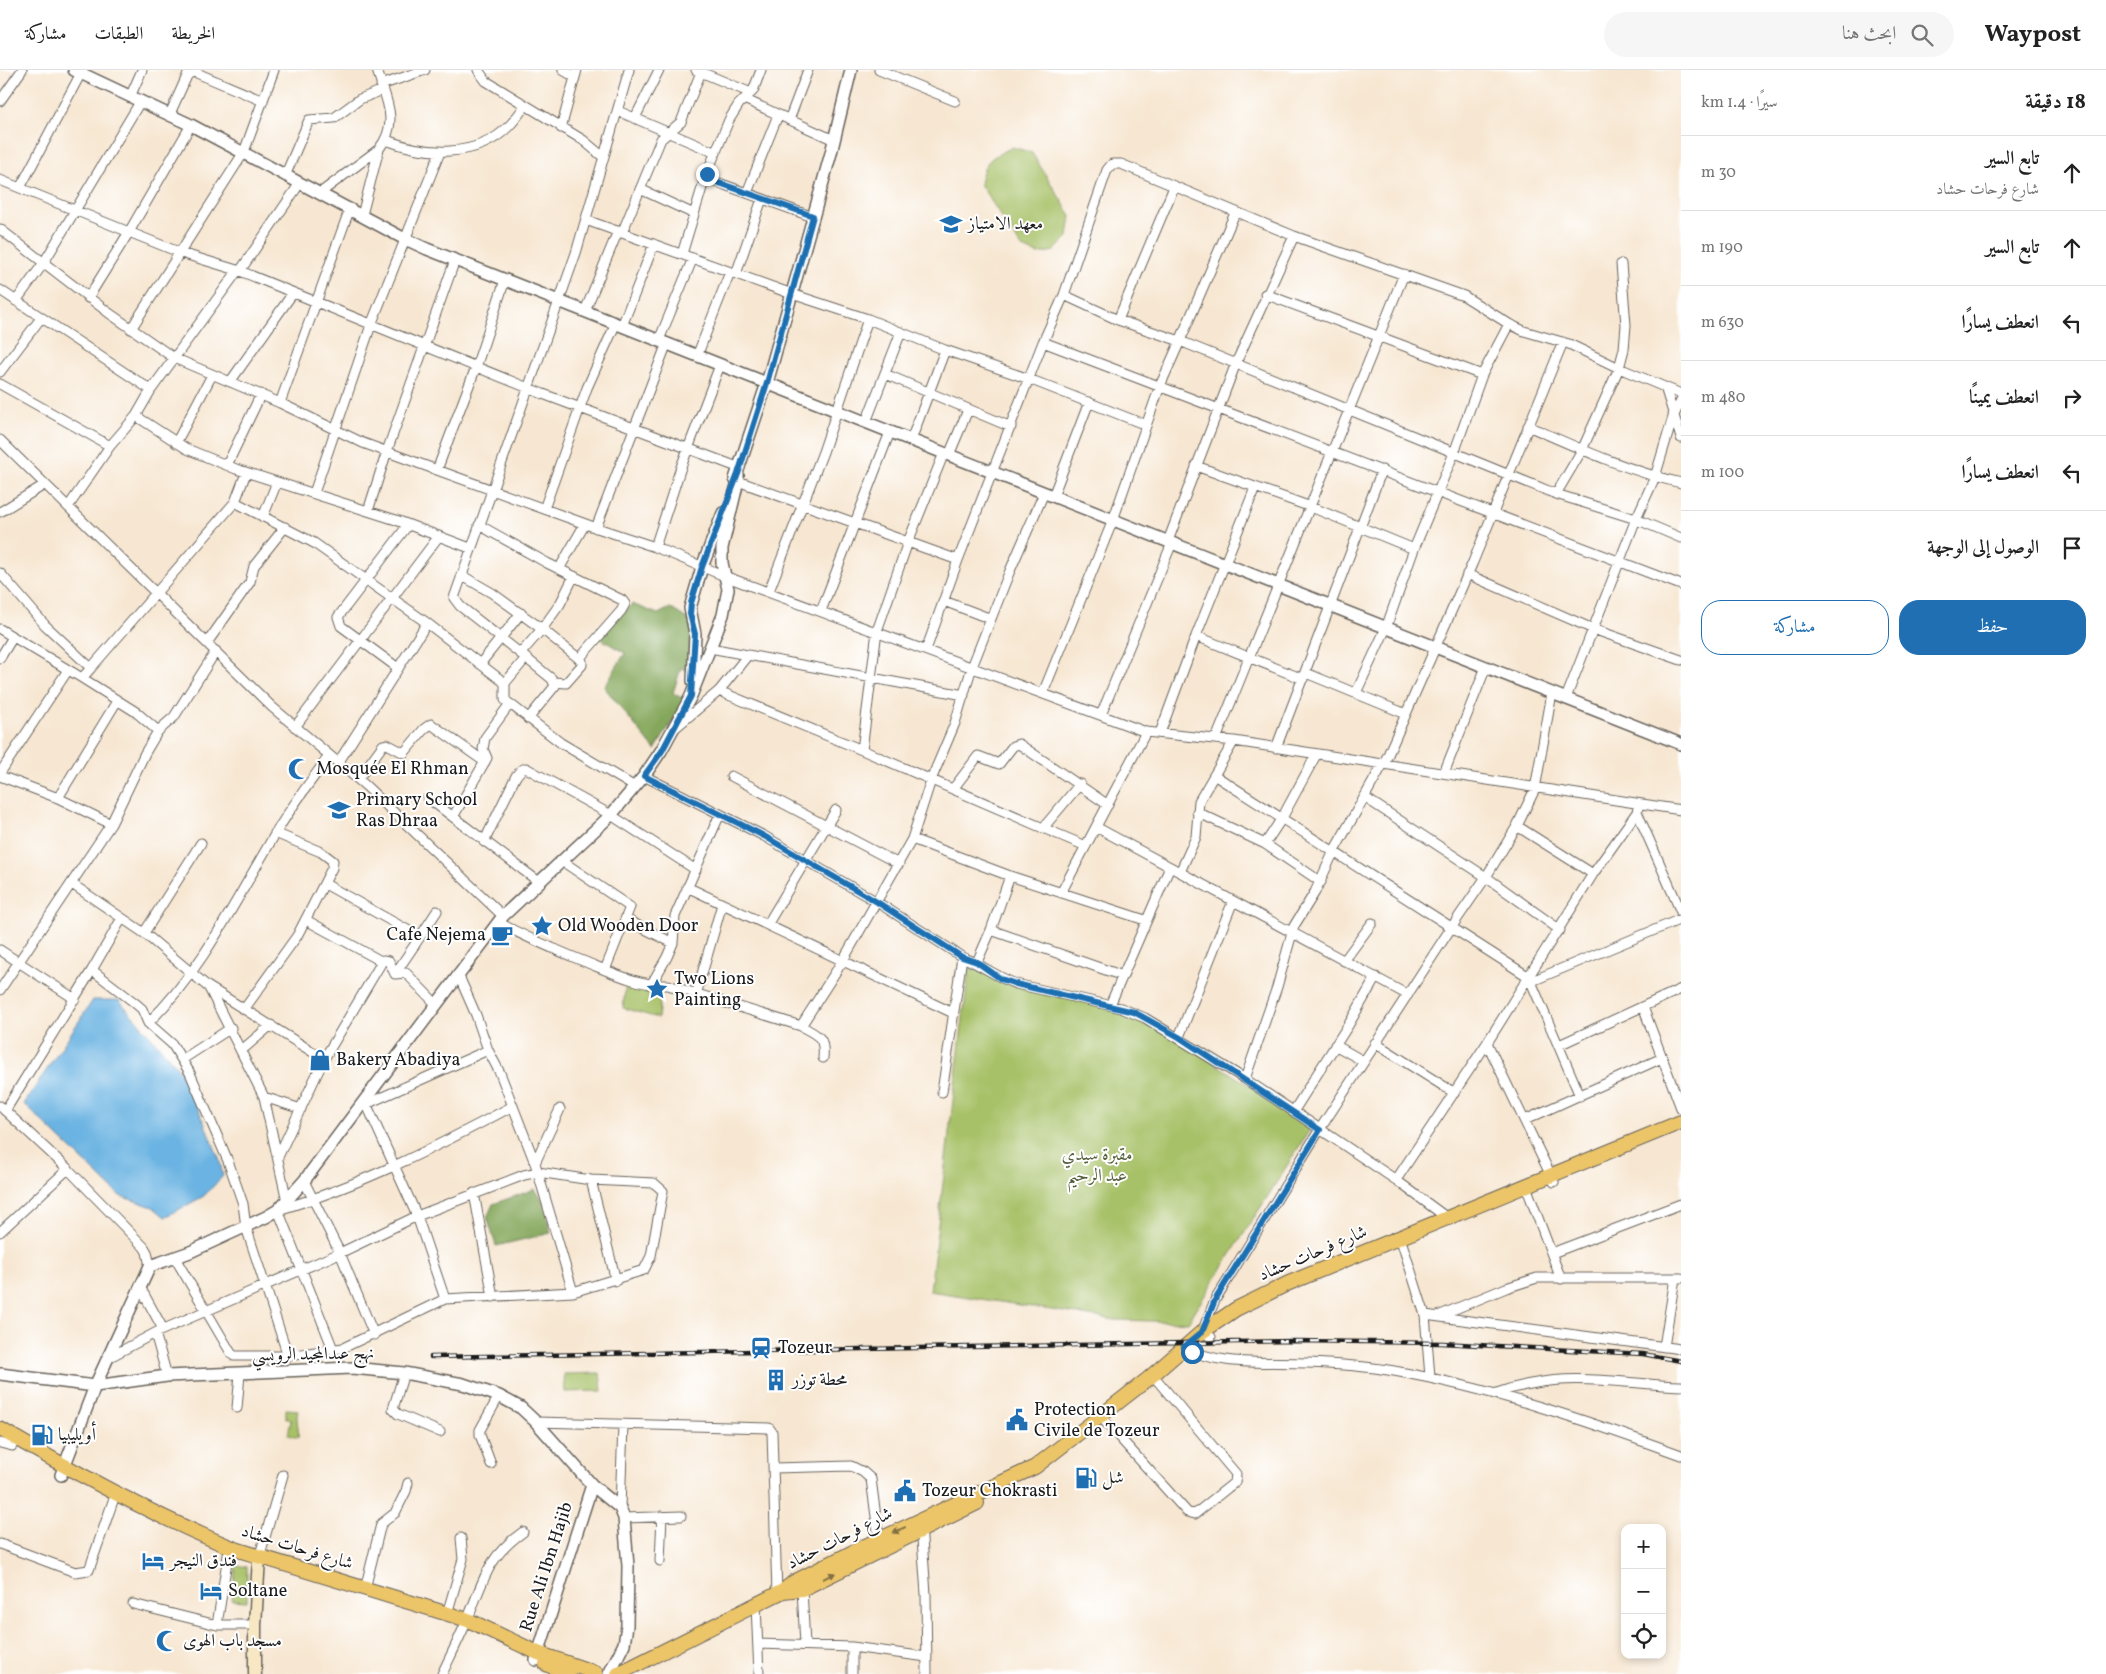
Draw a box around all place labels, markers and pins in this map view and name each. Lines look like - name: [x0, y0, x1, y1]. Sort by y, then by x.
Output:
- school or university icon: معهد الامتياز: [938, 211, 964, 237]
- place label: معهد الامتياز: [966, 212, 1043, 237]
- mosque icon: Mosquée El Rhman: [286, 756, 312, 782]
- place label: Mosquée El Rhman: [316, 757, 469, 782]
- place label: Primary School Ras Dhraa: [356, 788, 477, 834]
- school or university icon: Primary School Ras Dhraa: [326, 797, 352, 823]
- place icon: Old Wooden Door: [529, 913, 555, 939]
- place label: Old Wooden Door: [558, 914, 699, 939]
- cafe icon: Cafe Nejema: [489, 922, 515, 948]
- place label: Cafe Nejema: [387, 923, 486, 948]
- place label: Two Lions Painting: [674, 967, 754, 1013]
- place icon: Two Lions Painting: [644, 976, 670, 1002]
- shop icon: Bakery Abadiya: [307, 1047, 333, 1073]
- place label: Bakery Abadiya: [336, 1048, 460, 1073]
- station icon: Tozeur: [748, 1335, 774, 1361]
- place label: Tozeur: [778, 1336, 833, 1361]
- building icon: محطة توزر: [763, 1367, 789, 1393]
- place label: محطة توزر: [790, 1368, 847, 1393]
- place label: Protection Civile de Tozeur: [1034, 1398, 1160, 1444]
- public building icon: Protection Civile de Tozeur: [1004, 1407, 1030, 1433]
- place label: أويليبيا: [58, 1421, 97, 1448]
- fuel station icon: أويليبيا: [29, 1422, 55, 1448]
- fuel station icon: شل: [1073, 1465, 1099, 1491]
- place label: شل: [1102, 1466, 1124, 1491]
- public building icon: Tozeur Chokrasti: [892, 1478, 918, 1504]
- place label: Tozeur Chokrasti: [922, 1479, 1057, 1504]
- hotel icon: فندق النيجر: [140, 1548, 166, 1574]
- place label: فندق النيجر: [168, 1549, 237, 1574]
- hotel icon: Soltane: [198, 1578, 224, 1604]
- place label: Soltane: [228, 1579, 287, 1604]
- mosque icon: مسجد باب الهوى: [154, 1628, 180, 1654]
- place label: مسجد باب الهوى: [183, 1629, 282, 1654]

